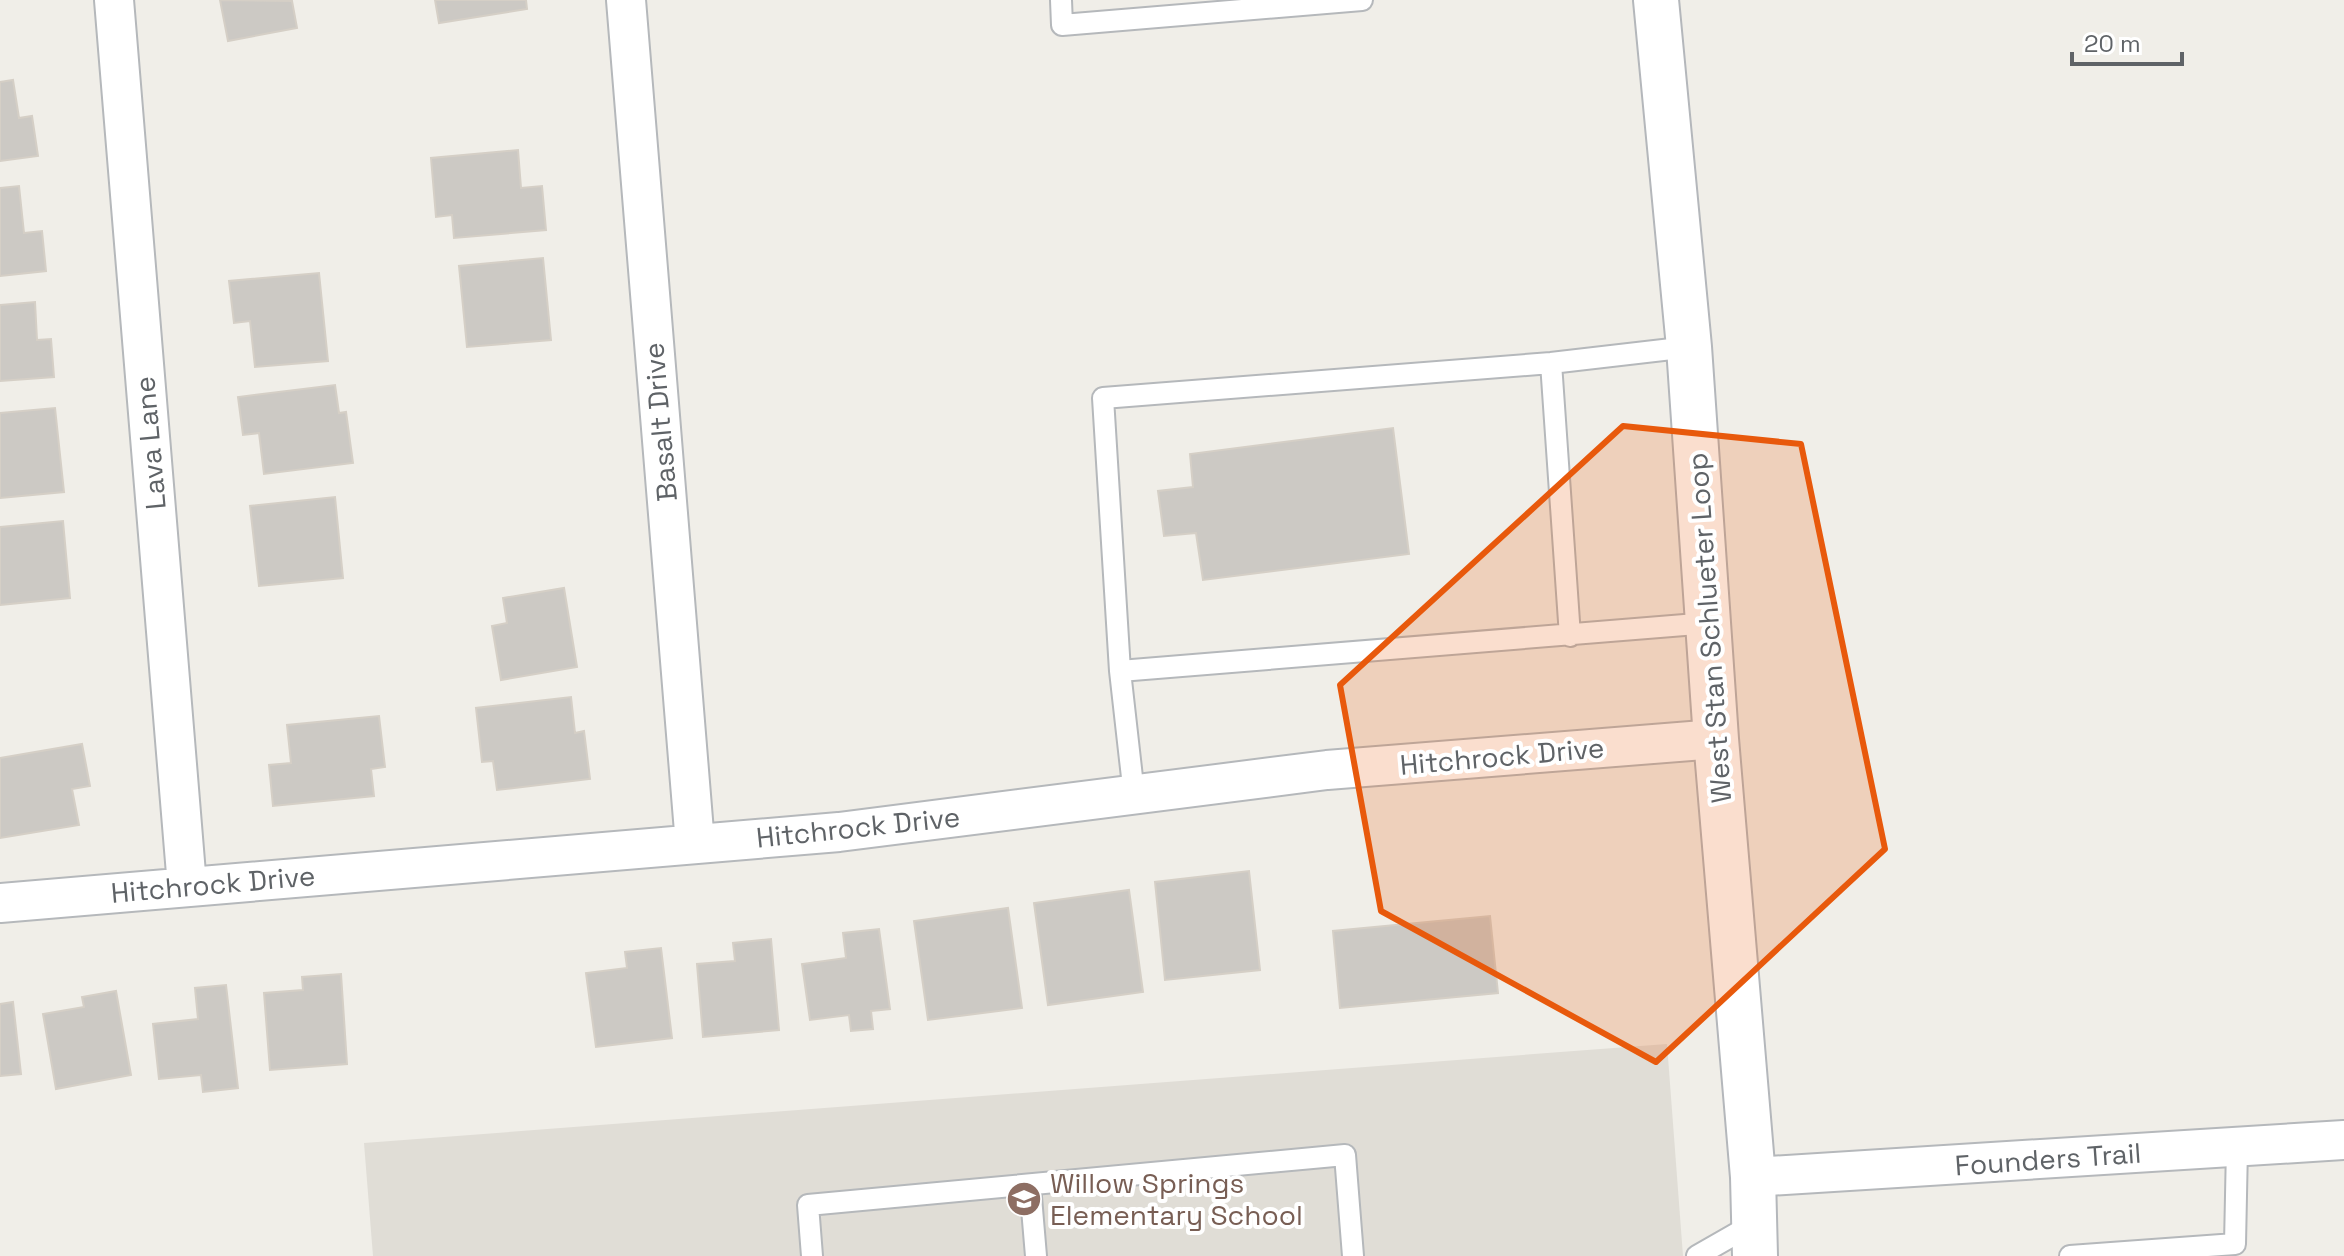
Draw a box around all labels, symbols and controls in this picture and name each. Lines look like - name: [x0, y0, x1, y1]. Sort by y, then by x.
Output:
- scale bar: [2072, 16, 2182, 66]
- text: 20 m: [2084, 28, 2141, 59]
- street label: Basalt Drive: [635, 341, 685, 503]
- street label: Lava Lane: [126, 375, 174, 511]
- street label: West Stan Schlueter Loop: [1679, 452, 1739, 804]
- street label: Hitchrock Drive: [1398, 729, 1606, 783]
- street label: Hitchrock Drive: [754, 798, 962, 856]
- street label: Hitchrock Drive: [109, 857, 317, 911]
- street label: Founders Trail: [1954, 1135, 2142, 1183]
- place label: Willow Springs Elementary School: [1050, 1165, 1303, 1233]
- school or university icon: Willow Springs Elementary School: [1005, 1180, 1043, 1218]

